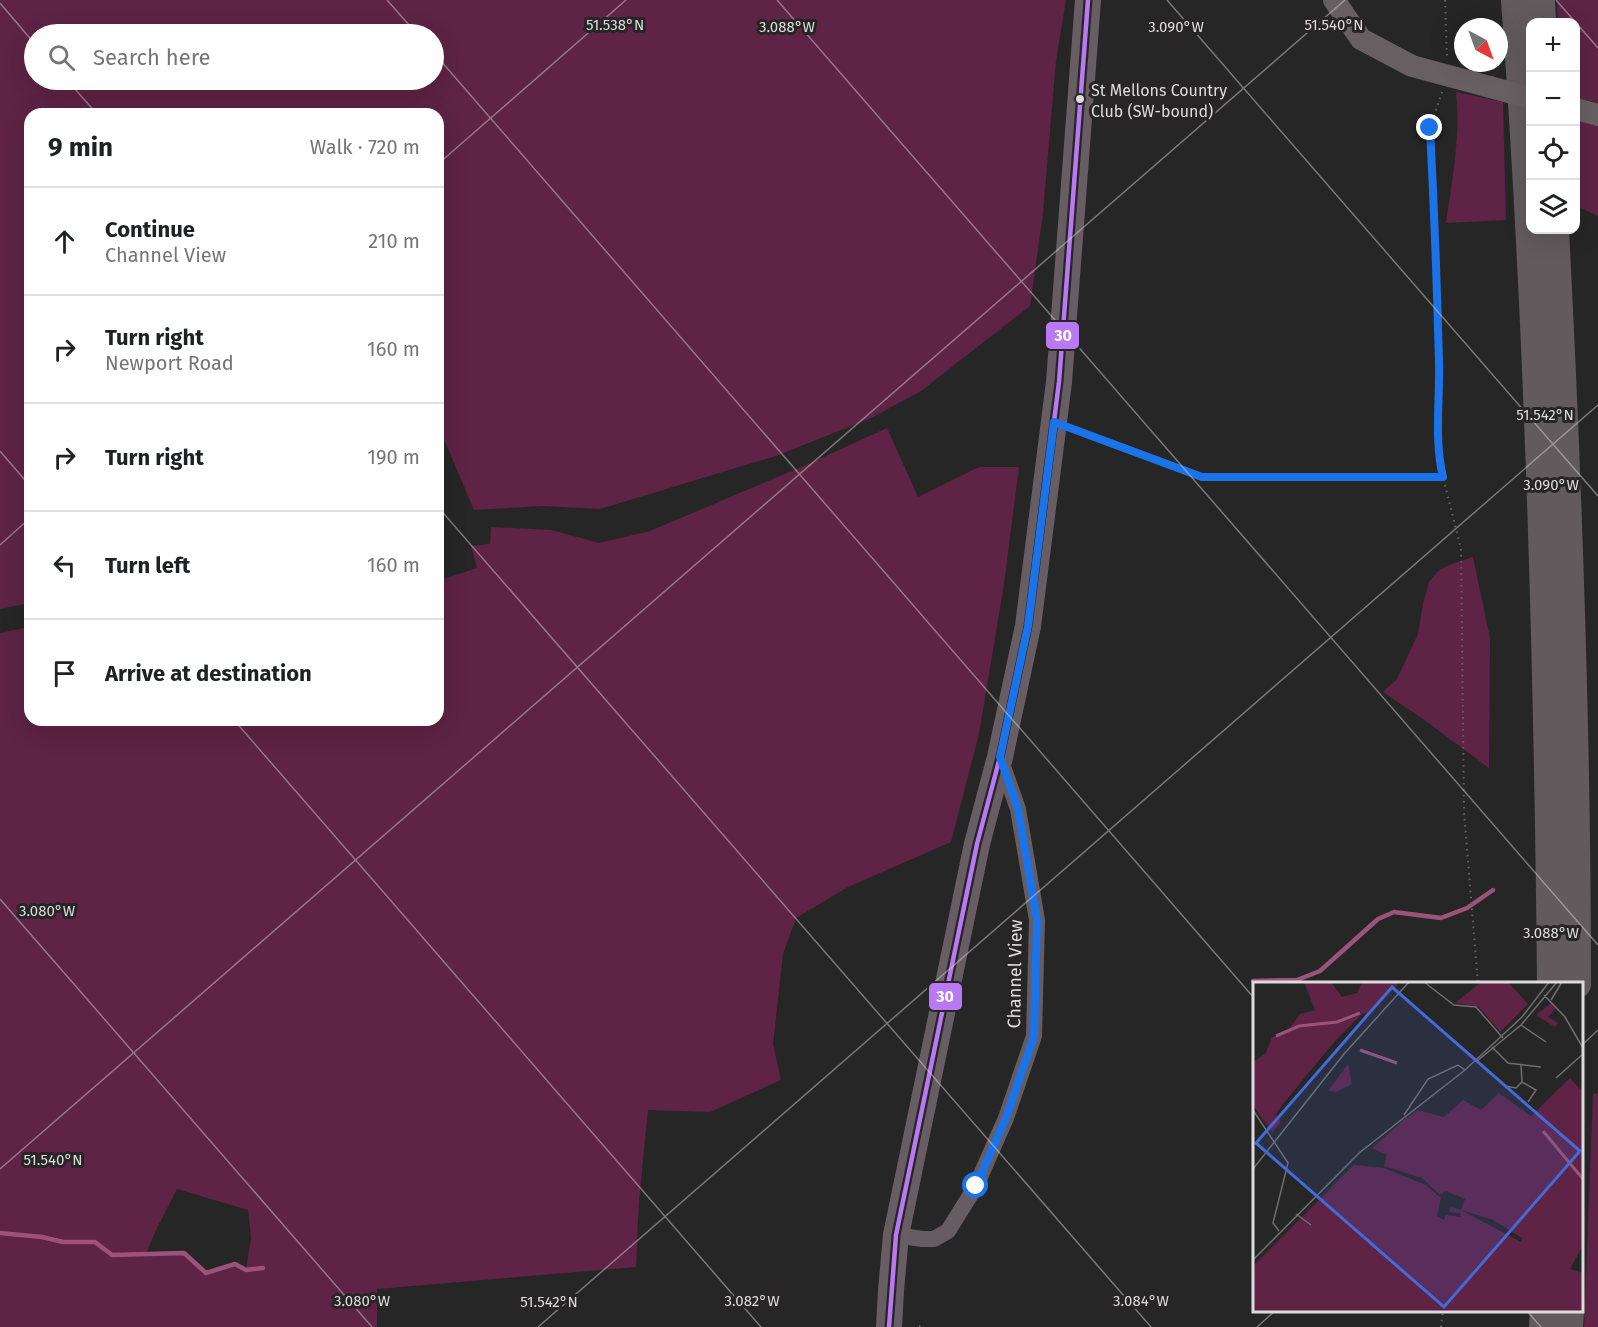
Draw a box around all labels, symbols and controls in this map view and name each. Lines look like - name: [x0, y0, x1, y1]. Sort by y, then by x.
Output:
- text: 51.538°N: [586, 16, 644, 34]
- text: 51.540°N: [1305, 16, 1363, 34]
- text: 3.088°W: [759, 18, 816, 36]
- text: 3.090°W: [1148, 18, 1204, 36]
- north arrow: [1454, 18, 1508, 72]
- map controls: [1526, 18, 1580, 234]
- button: +: [1526, 18, 1580, 72]
- search box: [24, 24, 444, 90]
- icon: search: [45, 41, 78, 74]
- text: Search here: [93, 44, 211, 71]
- button: −: [1526, 72, 1580, 126]
- place label: St Mellons Country Club (SW-bound): [1091, 81, 1227, 121]
- marker: St Mellons Country Club (SW-bound): [1074, 93, 1086, 105]
- route end: [1416, 114, 1442, 140]
- button: locate: [1526, 126, 1580, 180]
- text: 9 min: [48, 132, 113, 163]
- text: Walk · 720 m: [310, 135, 420, 159]
- button: layers: [1526, 180, 1580, 234]
- text: Continue: [105, 216, 195, 243]
- icon: ahead: [48, 225, 81, 258]
- text: 210 m: [368, 229, 420, 253]
- text: Channel View: [105, 243, 226, 267]
- line badge: 30: [1045, 321, 1080, 350]
- text: Turn right: [105, 324, 204, 351]
- text: 30: [1053, 326, 1072, 345]
- icon: right: [48, 333, 81, 366]
- text: 160 m: [367, 337, 420, 361]
- text: Newport Road: [105, 351, 234, 375]
- text: 51.542°N: [1516, 406, 1574, 424]
- icon: right: [48, 441, 81, 474]
- text: Turn right: [105, 444, 204, 471]
- text: 190 m: [367, 445, 420, 469]
- text: 3.090°W: [1523, 476, 1579, 494]
- icon: left: [48, 549, 81, 582]
- text: Turn left: [105, 552, 190, 579]
- text: 160 m: [367, 553, 420, 577]
- icon: arrive: [48, 657, 81, 690]
- text: Arrive at destination: [105, 660, 312, 687]
- text: 3.080°W: [19, 902, 76, 920]
- street label: Channel View: [1003, 919, 1027, 1029]
- text: 3.088°W: [1523, 924, 1580, 942]
- line badge: 30: [928, 982, 963, 1011]
- inset map: [1253, 982, 1583, 1312]
- text: 30: [935, 987, 954, 1006]
- text: 51.540°N: [24, 1151, 82, 1169]
- route start: [962, 1172, 988, 1198]
- text: 3.080°W: [334, 1292, 391, 1310]
- text: 3.082°W: [724, 1292, 780, 1310]
- text: 3.084°W: [1113, 1292, 1169, 1310]
- text: 51.542°N: [520, 1293, 578, 1311]

